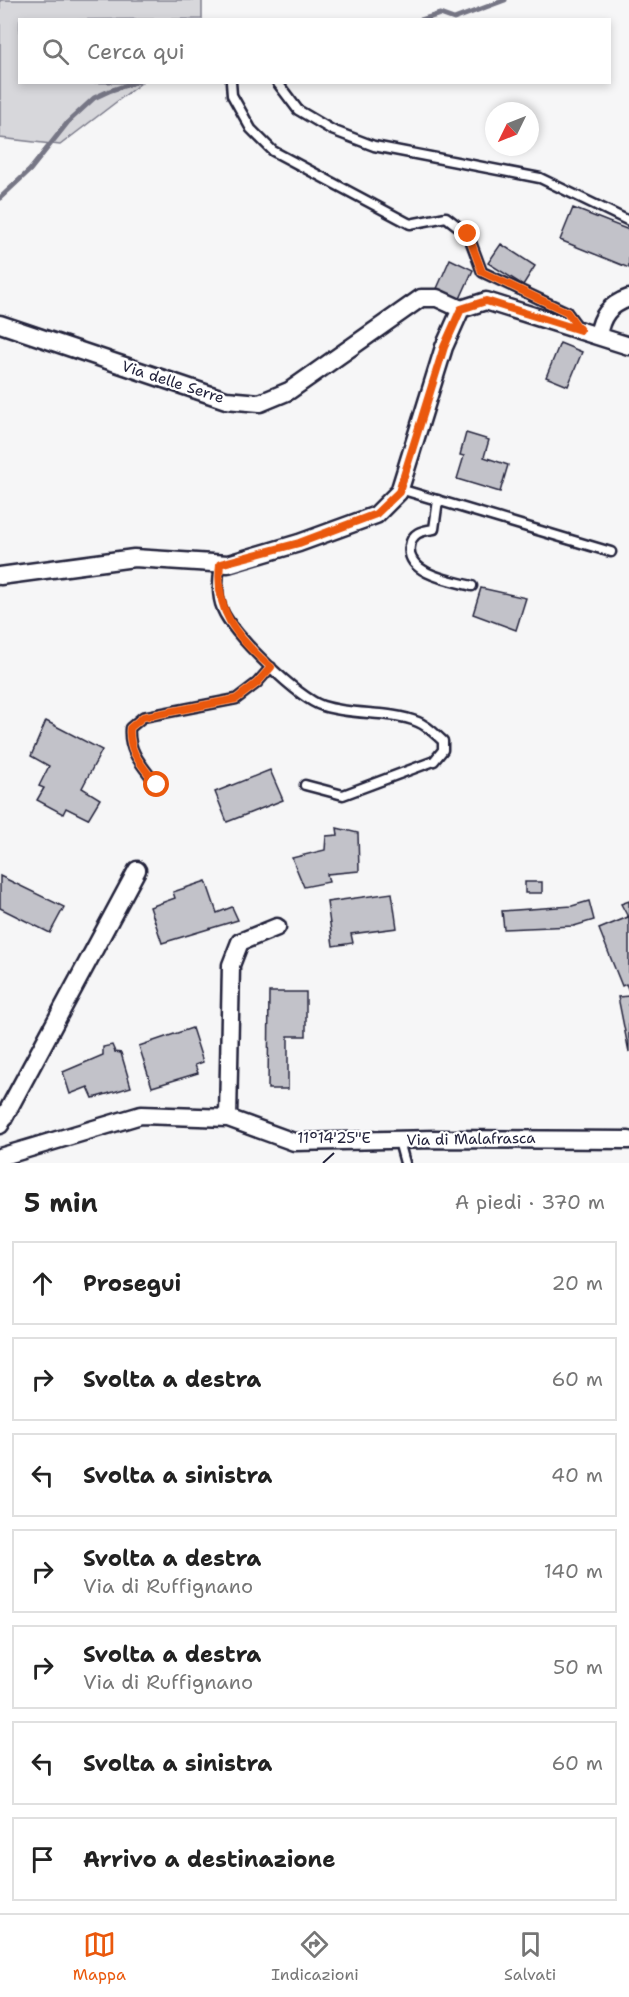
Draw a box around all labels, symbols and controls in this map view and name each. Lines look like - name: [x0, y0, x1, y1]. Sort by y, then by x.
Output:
- search box: [18, 18, 611, 84]
- icon: search: [39, 35, 72, 68]
- text: Cerca qui: [87, 37, 185, 66]
- north arrow: [485, 102, 539, 156]
- route end: [454, 220, 480, 246]
- street label: Via delle Serre: [119, 356, 227, 408]
- route start: [143, 771, 169, 797]
- text: 11°14'25"E: [297, 1128, 371, 1148]
- street label: Via di Malafrasca: [406, 1128, 536, 1150]
- text: 5 min: [24, 1185, 98, 1220]
- text: A piedi · 370 m: [455, 1189, 605, 1215]
- icon: ahead: [26, 1267, 59, 1300]
- text: Prosegui: [83, 1269, 181, 1298]
- text: 20 m: [552, 1270, 603, 1296]
- icon: right: [26, 1363, 59, 1396]
- text: Svolta a destra: [83, 1365, 261, 1394]
- text: 60 m: [551, 1366, 603, 1392]
- icon: left: [26, 1459, 59, 1492]
- text: Svolta a sinistra: [83, 1461, 272, 1490]
- text: 40 m: [551, 1462, 603, 1488]
- text: Svolta a destra: [83, 1544, 261, 1573]
- icon: right: [26, 1555, 59, 1588]
- text: 140 m: [544, 1558, 603, 1584]
- text: Via di Ruffignano: [83, 1573, 253, 1599]
- text: Svolta a destra: [83, 1640, 261, 1669]
- icon: right: [26, 1651, 59, 1684]
- text: 50 m: [553, 1654, 603, 1680]
- text: Via di Ruffignano: [83, 1669, 253, 1695]
- icon: left: [26, 1747, 59, 1780]
- text: Svolta a sinistra: [83, 1749, 272, 1778]
- text: 60 m: [551, 1750, 603, 1776]
- icon: arrive: [26, 1843, 59, 1876]
- text: Arrivo a destinazione: [83, 1845, 335, 1874]
- tab: Mappa: [73, 1928, 126, 1985]
- tab: Indicazioni: [271, 1928, 359, 1985]
- tab: Salvati: [504, 1928, 556, 1985]

